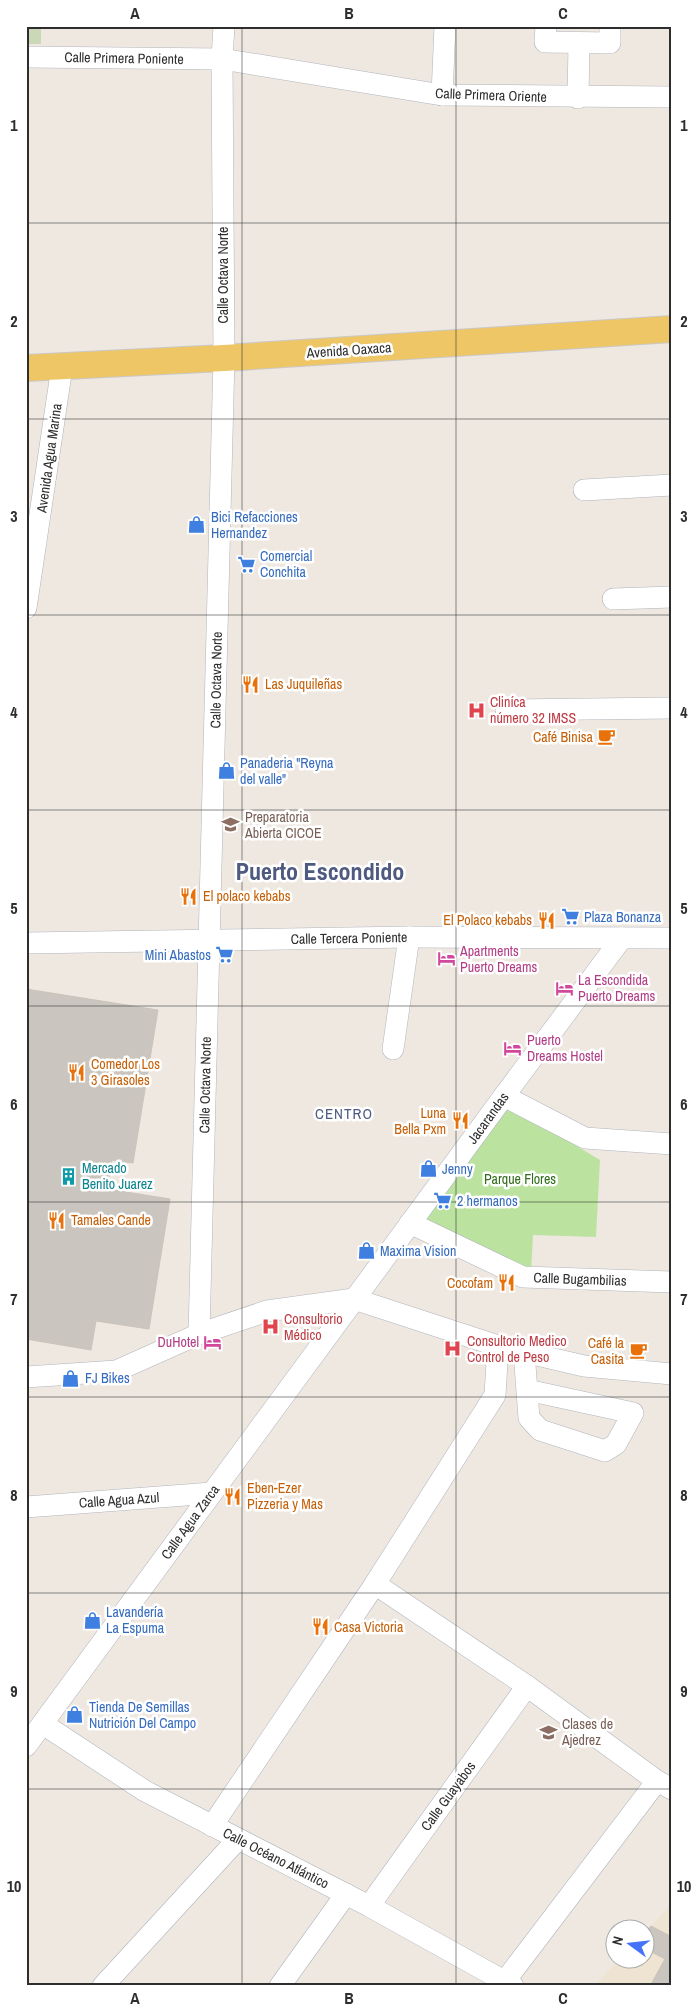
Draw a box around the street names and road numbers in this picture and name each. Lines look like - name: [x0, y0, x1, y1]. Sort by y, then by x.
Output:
- street label: Calle Primera Poniente: [64, 48, 184, 68]
- street label: Calle Primera Oriente: [435, 84, 547, 106]
- street label: Calle Octava Norte: [214, 227, 232, 323]
- street label: Avenida Oaxaca: [305, 338, 392, 362]
- street label: Avenida Agua Marina: [32, 402, 66, 515]
- street label: Calle Octava Norte: [206, 631, 226, 729]
- street label: Calle Tercera Poniente: [291, 928, 407, 948]
- street label: Calle Octava Norte: [195, 1036, 215, 1134]
- street label: Jacarandas: [463, 1088, 513, 1147]
- street label: Calle Bugambilias: [533, 1268, 627, 1290]
- street label: Calle Agua Zarca: [157, 1481, 224, 1563]
- street label: Calle Agua Azul: [78, 1488, 160, 1512]
- street label: Calle Guayabos: [417, 1757, 479, 1834]
- street label: Calle Océano Atlántico: [220, 1823, 332, 1893]

